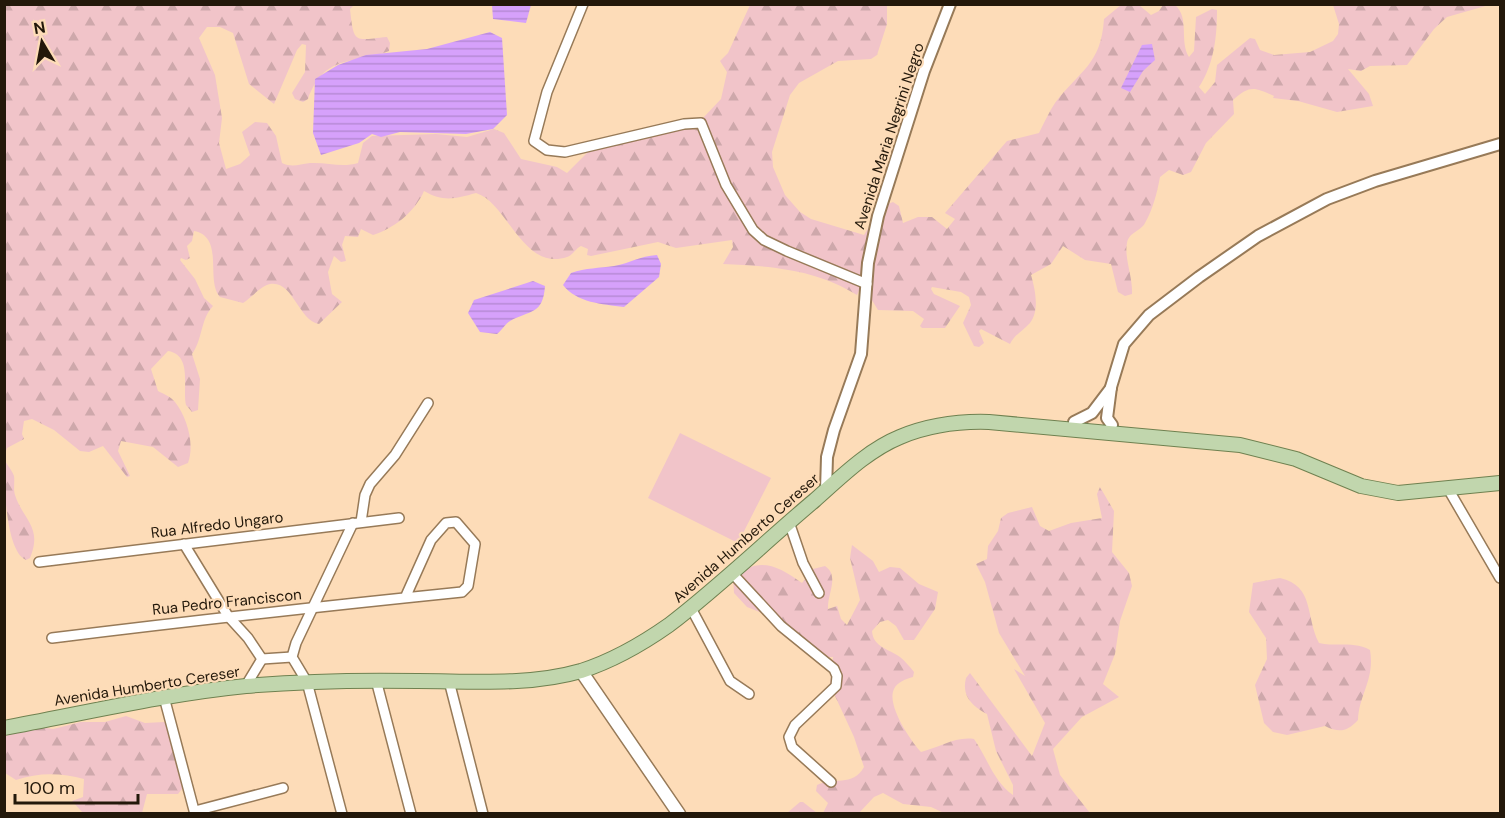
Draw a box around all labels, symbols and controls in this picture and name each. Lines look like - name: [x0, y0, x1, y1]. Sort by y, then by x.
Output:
- north arrow: [12, 12, 72, 72]
- text: N: [32, 16, 47, 39]
- street label: Avenida Maria Negrini Negro: [849, 40, 929, 232]
- street label: Avenida Humberto Cereser: [669, 469, 824, 607]
- street label: Rua Alfredo Ungaro: [150, 507, 284, 543]
- street label: Rua Pedro Franciscon: [151, 584, 303, 620]
- street label: Avenida Humberto Cereser: [53, 661, 242, 711]
- scale bar: [15, 767, 138, 805]
- text: 100 m: [24, 776, 75, 800]

